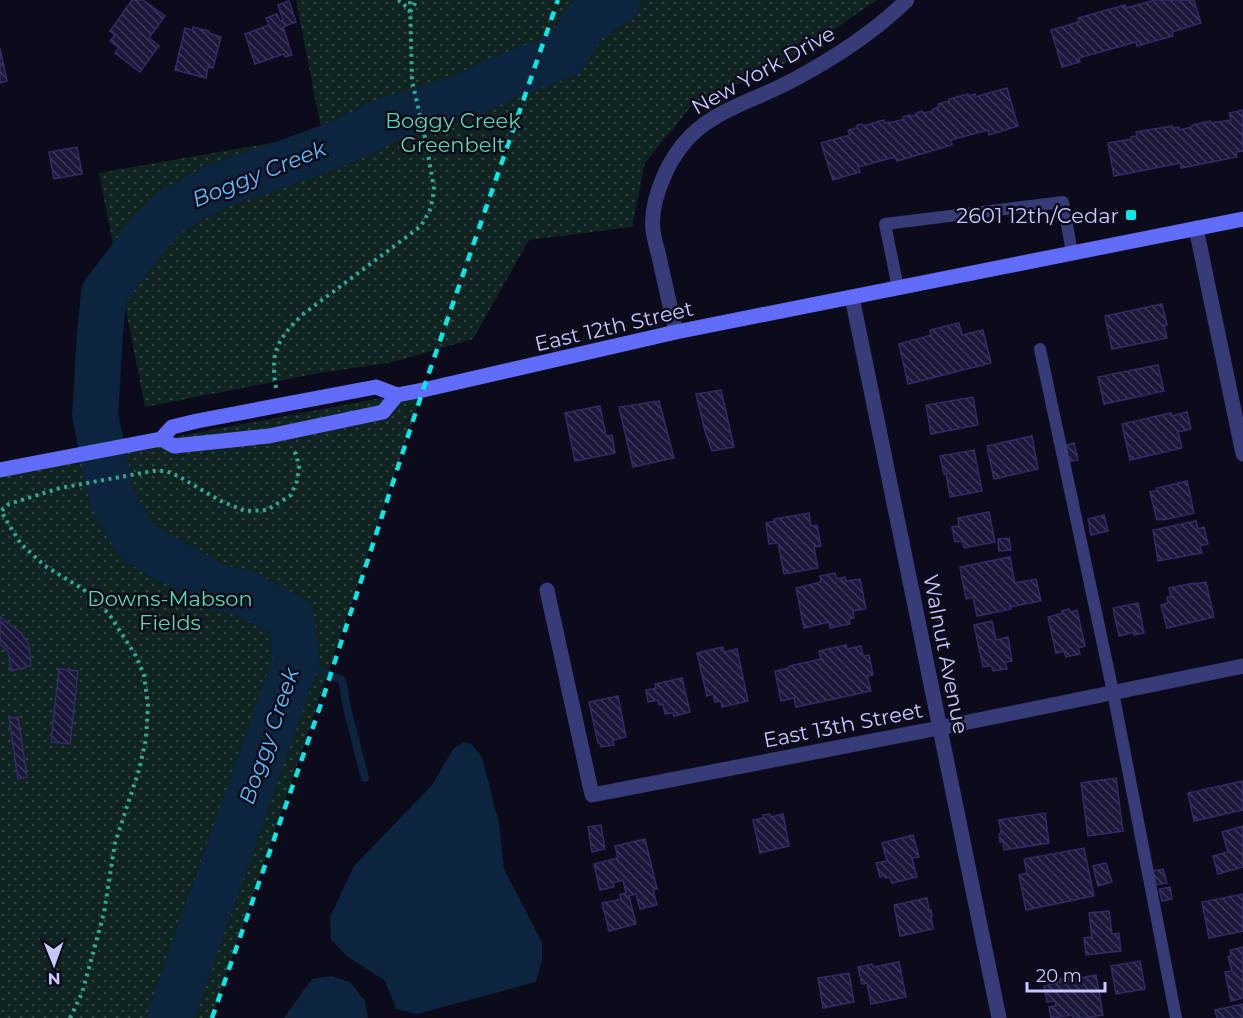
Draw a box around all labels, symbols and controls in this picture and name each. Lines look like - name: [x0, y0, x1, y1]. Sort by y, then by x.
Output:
- street label: New York Drive: [687, 20, 839, 120]
- park label: Boggy Creek Greenbelt: [385, 108, 521, 157]
- water label: Boggy Creek: [188, 135, 331, 213]
- place label: 2601 12th/Cedar: [956, 203, 1119, 228]
- marker: 2601 12th/Cedar: [1124, 208, 1138, 222]
- street label: East 12th Street: [532, 296, 696, 356]
- street label: Walnut Avenue: [918, 572, 974, 736]
- park label: Downs-Mabson Fields: [87, 586, 253, 635]
- water label: Boggy Creek: [233, 664, 305, 808]
- street label: East 13th Street: [761, 697, 925, 753]
- north arrow: [24, 934, 84, 994]
- scale bar: [1027, 955, 1105, 993]
- text: 20 m: [1036, 965, 1082, 987]
- text: N: [48, 969, 61, 988]

